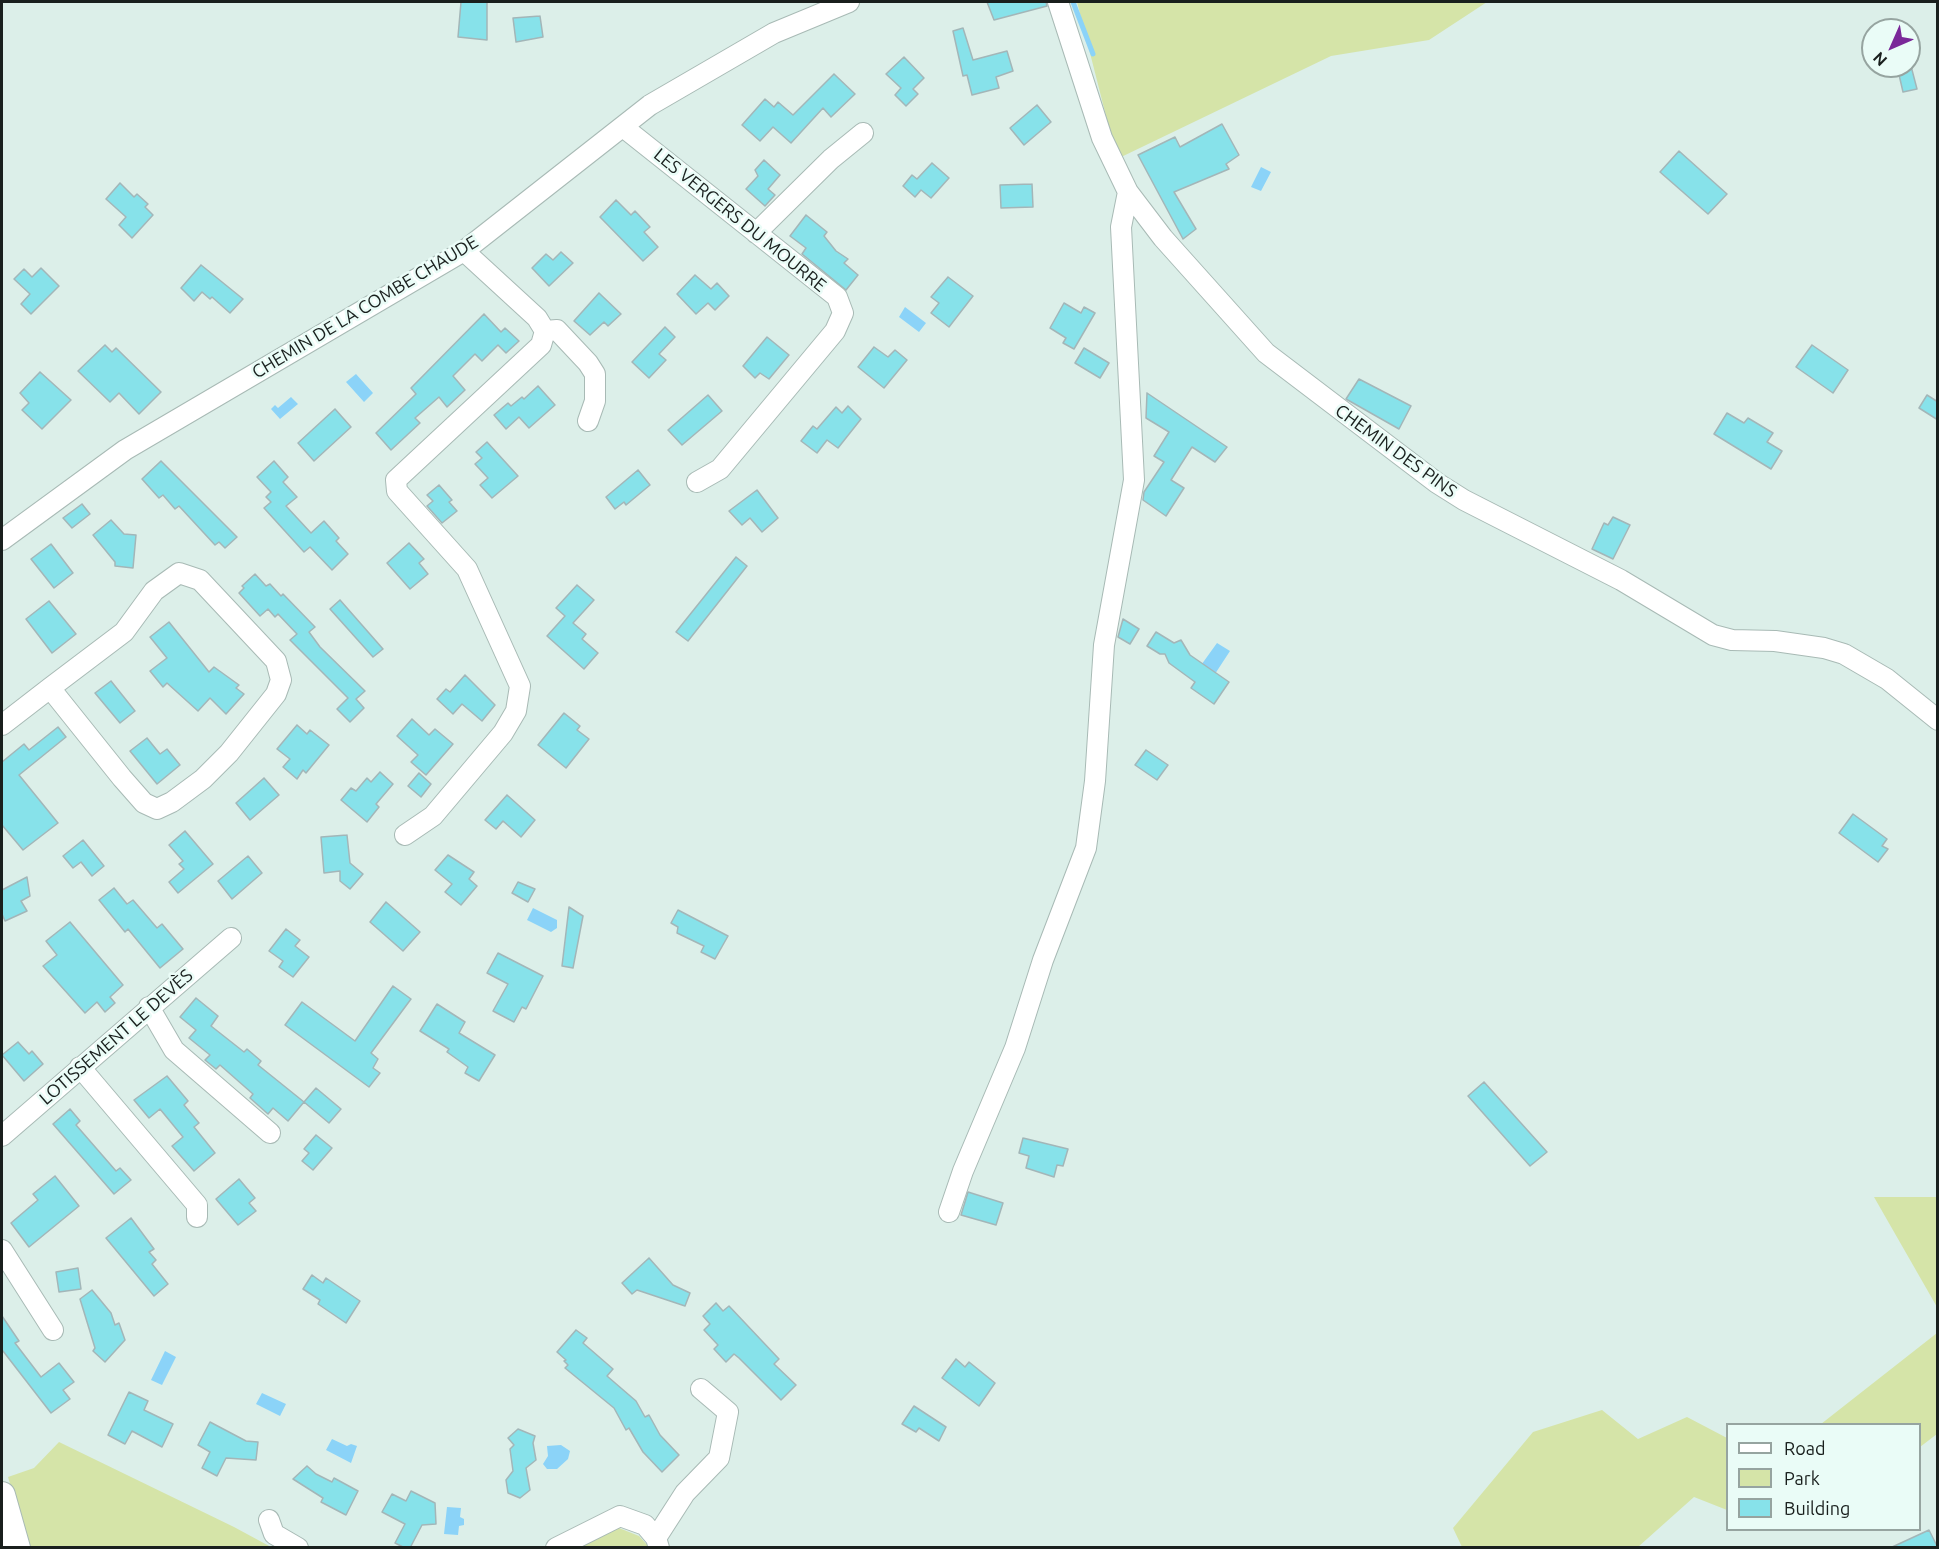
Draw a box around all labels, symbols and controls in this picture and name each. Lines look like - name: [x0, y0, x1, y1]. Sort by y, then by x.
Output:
- north arrow: [1861, 18, 1921, 78]
- text: N: [1869, 49, 1890, 70]
- street label: LES VERGERS DU MOURRE: [649, 144, 831, 296]
- street label: CHEMIN DE LA COMBE CHAUDE: [248, 231, 482, 383]
- street label: CHEMIN DES PINS: [1331, 400, 1461, 502]
- street label: LOTISSEMENT LE DEVÈS: [35, 965, 197, 1109]
- legend: [1726, 1423, 1921, 1531]
- text: Road: [1784, 1438, 1826, 1458]
- text: Park: [1784, 1468, 1820, 1488]
- text: Building: [1784, 1498, 1850, 1518]

